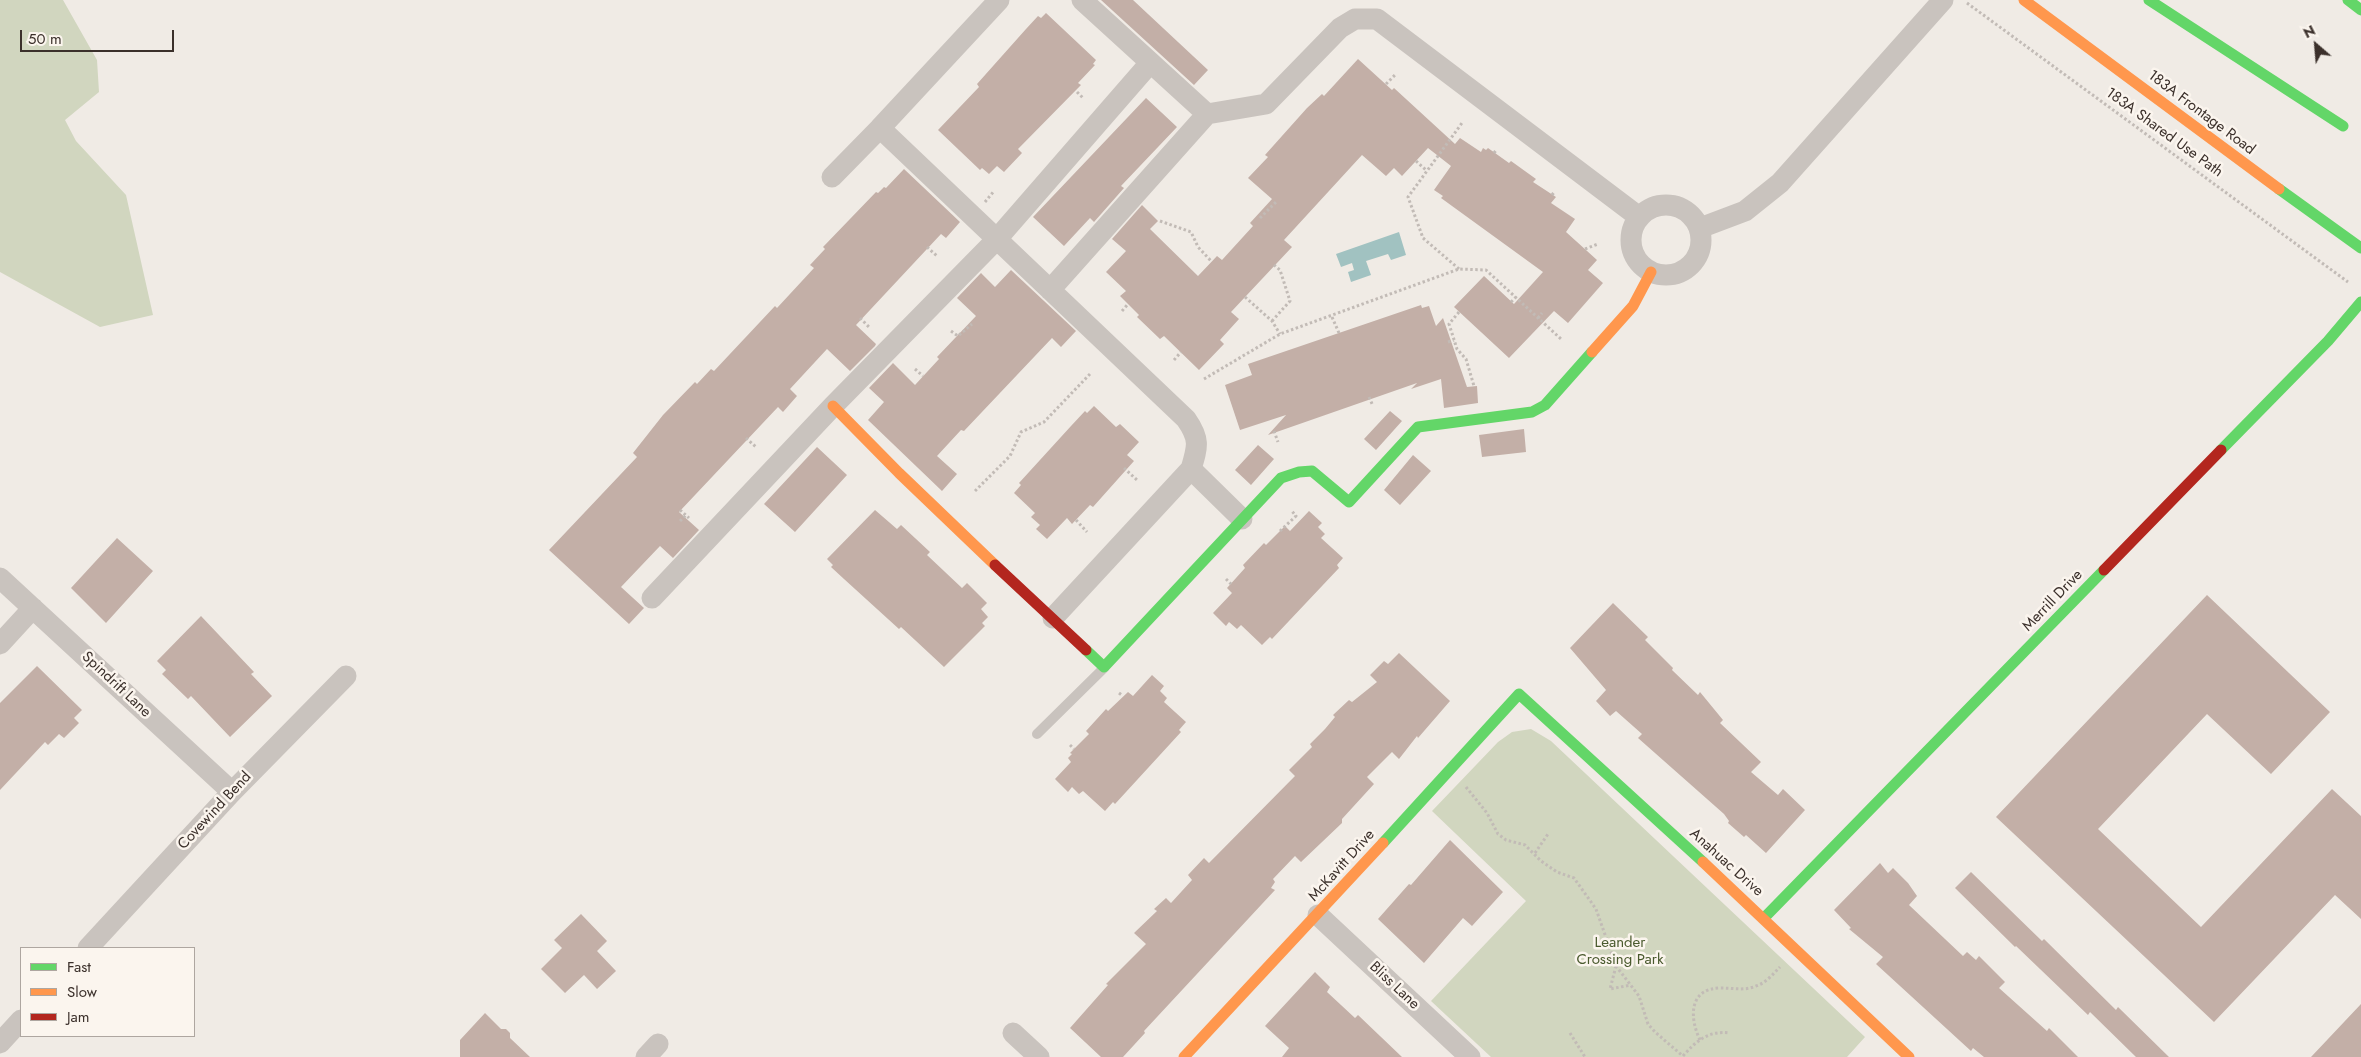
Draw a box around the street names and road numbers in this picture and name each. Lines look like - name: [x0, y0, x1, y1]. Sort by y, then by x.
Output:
- street label: 183A Frontage Road: [2144, 67, 2258, 159]
- street label: 183A Shared Use Path: [2102, 84, 2226, 182]
- street label: Merrill Drive: [2019, 566, 2087, 636]
- street label: Spindrift Lane: [78, 648, 154, 722]
- street label: Covewind Bend: [174, 768, 256, 854]
- street label: Anahuac Drive: [1685, 825, 1767, 901]
- street label: McKavitt Drive: [1305, 826, 1379, 906]
- street label: Bliss Lane: [1365, 958, 1423, 1014]

